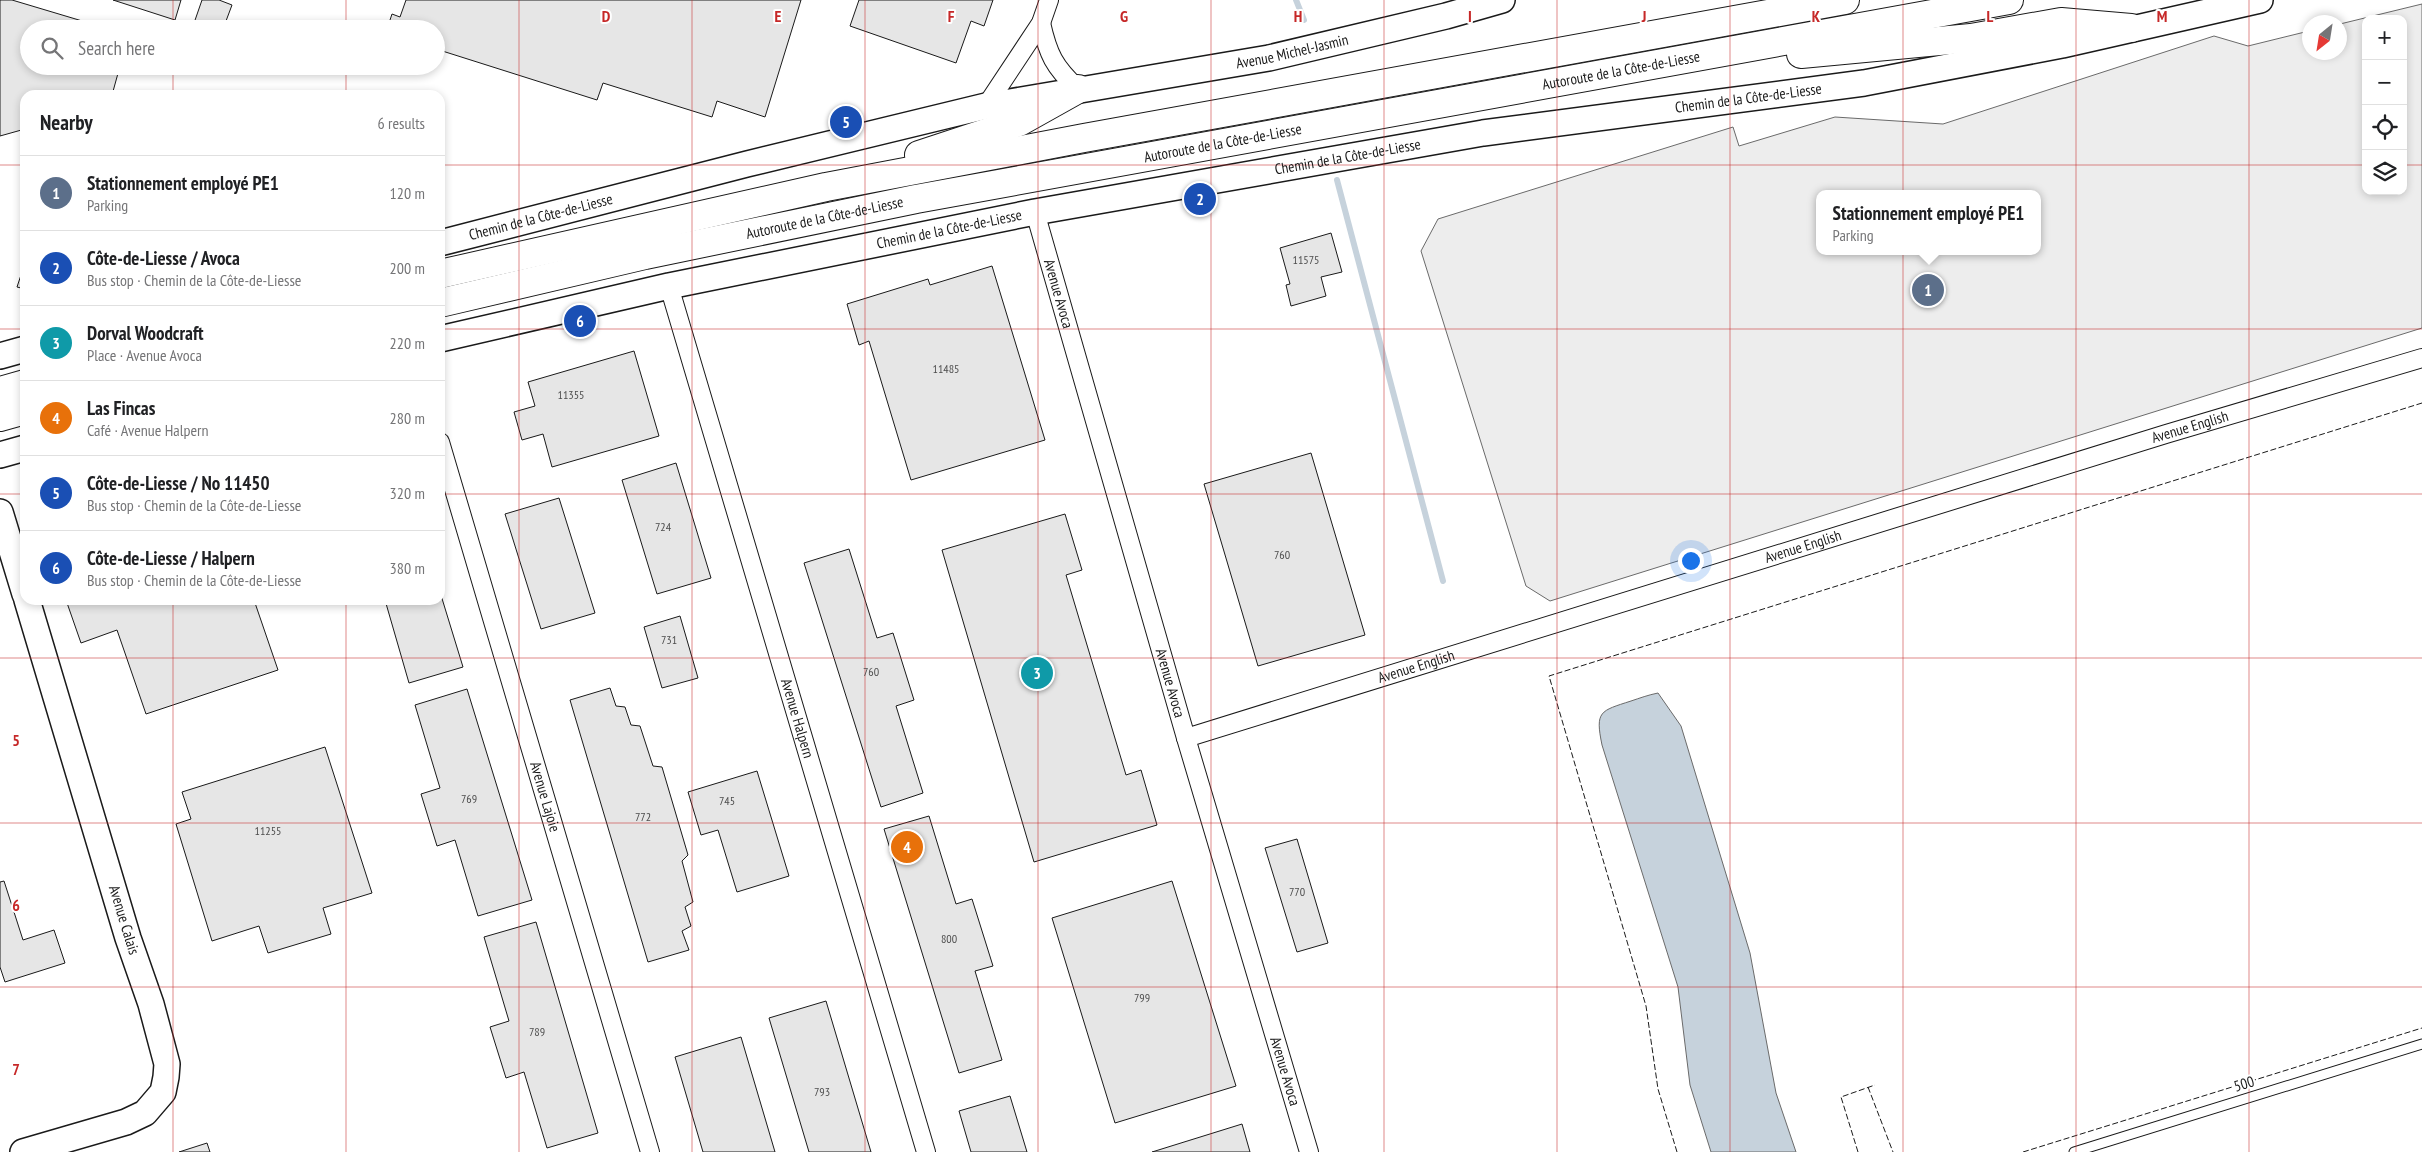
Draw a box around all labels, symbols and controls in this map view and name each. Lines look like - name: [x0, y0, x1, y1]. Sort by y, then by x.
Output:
- text: D: [602, 6, 611, 26]
- text: E: [775, 6, 782, 26]
- text: F: [948, 6, 955, 26]
- text: G: [1120, 6, 1128, 26]
- text: H: [1294, 6, 1302, 26]
- text: I: [1468, 6, 1472, 26]
- text: J: [1641, 6, 1646, 26]
- text: K: [1812, 6, 1821, 26]
- text: L: [1987, 6, 1994, 26]
- text: M: [2157, 6, 2167, 26]
- north arrow: [2302, 15, 2347, 60]
- map controls: [2362, 15, 2407, 195]
- button: +: [2362, 15, 2407, 60]
- search box: [20, 20, 445, 75]
- street label: Avenue Michel-Jasmin: [1235, 30, 1350, 72]
- icon: search: [38, 34, 66, 62]
- text: Search here: [78, 36, 155, 60]
- street label: Autoroute de la Côte-de-Liesse: [1541, 46, 1701, 94]
- button: −: [2362, 60, 2407, 105]
- street label: Chemin de la Côte-de-Liesse: [1674, 79, 1823, 117]
- pin: 5: [830, 103, 862, 141]
- button: locate: [2362, 105, 2407, 150]
- text: Nearby: [40, 109, 93, 136]
- text: 6 results: [378, 113, 425, 133]
- street label: Autoroute de la Côte-de-Liesse: [1142, 119, 1303, 166]
- street label: Chemin de la Côte-de-Liesse: [1273, 134, 1422, 179]
- button: layers: [2362, 150, 2407, 195]
- text: Stationnement employé PE1: [87, 171, 279, 195]
- pin: 2: [1184, 180, 1216, 218]
- text: 1: [52, 183, 60, 203]
- text: 120 m: [390, 183, 425, 203]
- street label: Chemin de la Côte-de-Liesse: [467, 189, 615, 244]
- popup: [1816, 190, 2041, 255]
- street label: Autoroute de la Côte-de-Liesse: [744, 192, 905, 243]
- text: Parking: [87, 195, 128, 215]
- text: Stationnement employé PE1: [1833, 201, 2024, 225]
- street label: Chemin de la Côte-de-Liesse: [875, 205, 1023, 253]
- text: Parking: [1833, 225, 1874, 245]
- text: Côte-de-Liesse / Avoca: [87, 246, 240, 270]
- house number: 11575: [1292, 252, 1320, 267]
- street label: Avenue Avoca: [1040, 257, 1078, 330]
- text: 2: [52, 258, 60, 278]
- text: 200 m: [390, 258, 425, 278]
- text: Bus stop · Chemin de la Côte-de-Liesse: [87, 270, 301, 290]
- pin: 1: [1912, 271, 1944, 309]
- pin: 6: [564, 302, 596, 340]
- text: Dorval Woodcraft: [87, 321, 203, 345]
- text: 3: [52, 333, 60, 353]
- text: 220 m: [390, 333, 425, 353]
- text: Place · Avenue Avoca: [87, 345, 202, 365]
- house number: 11485: [932, 361, 960, 376]
- house number: 11355: [557, 387, 585, 402]
- text: Las Fincas: [87, 396, 155, 420]
- street label: Avenue English: [2149, 406, 2230, 447]
- text: 4: [52, 408, 60, 428]
- text: 280 m: [390, 408, 425, 428]
- text: Café · Avenue Halpern: [87, 420, 208, 440]
- text: Côte-de-Liesse / No 11450: [87, 471, 270, 495]
- text: 5: [52, 483, 60, 503]
- text: 320 m: [390, 483, 425, 503]
- text: Bus stop · Chemin de la Côte-de-Liesse: [87, 495, 301, 515]
- house number: 724: [655, 519, 672, 534]
- street label: Avenue English: [1762, 525, 1843, 567]
- text: Côte-de-Liesse / Halpern: [87, 546, 255, 570]
- house number: 760: [1274, 547, 1290, 562]
- your location: [1678, 548, 1704, 574]
- text: 6: [52, 558, 60, 578]
- text: 380 m: [390, 558, 425, 578]
- text: Bus stop · Chemin de la Côte-de-Liesse: [87, 570, 301, 590]
- house number: 731: [661, 632, 677, 647]
- street label: Avenue English: [1375, 645, 1457, 687]
- street label: Avenue Avoca: [1152, 646, 1190, 720]
- pin: 3: [1021, 654, 1053, 692]
- house number: 760: [863, 664, 879, 679]
- street label: Avenue Halpern: [777, 676, 819, 760]
- text: 5: [12, 730, 20, 750]
- street label: Avenue Lajoie: [526, 759, 565, 834]
- house number: 769: [461, 791, 477, 806]
- house number: 745: [719, 793, 735, 808]
- house number: 772: [635, 809, 651, 824]
- house number: 11255: [254, 823, 282, 838]
- pin: 4: [891, 828, 923, 866]
- street label: Avenue Calais: [105, 883, 144, 957]
- house number: 770: [1289, 884, 1305, 899]
- text: 6: [12, 895, 20, 915]
- house number: 800: [941, 931, 957, 946]
- house number: 799: [1134, 990, 1150, 1005]
- house number: 789: [529, 1024, 545, 1039]
- street label: Avenue Avoca: [1266, 1034, 1305, 1108]
- text: 7: [12, 1059, 20, 1079]
- street label: 500: [2231, 1071, 2257, 1096]
- house number: 793: [814, 1084, 830, 1099]

